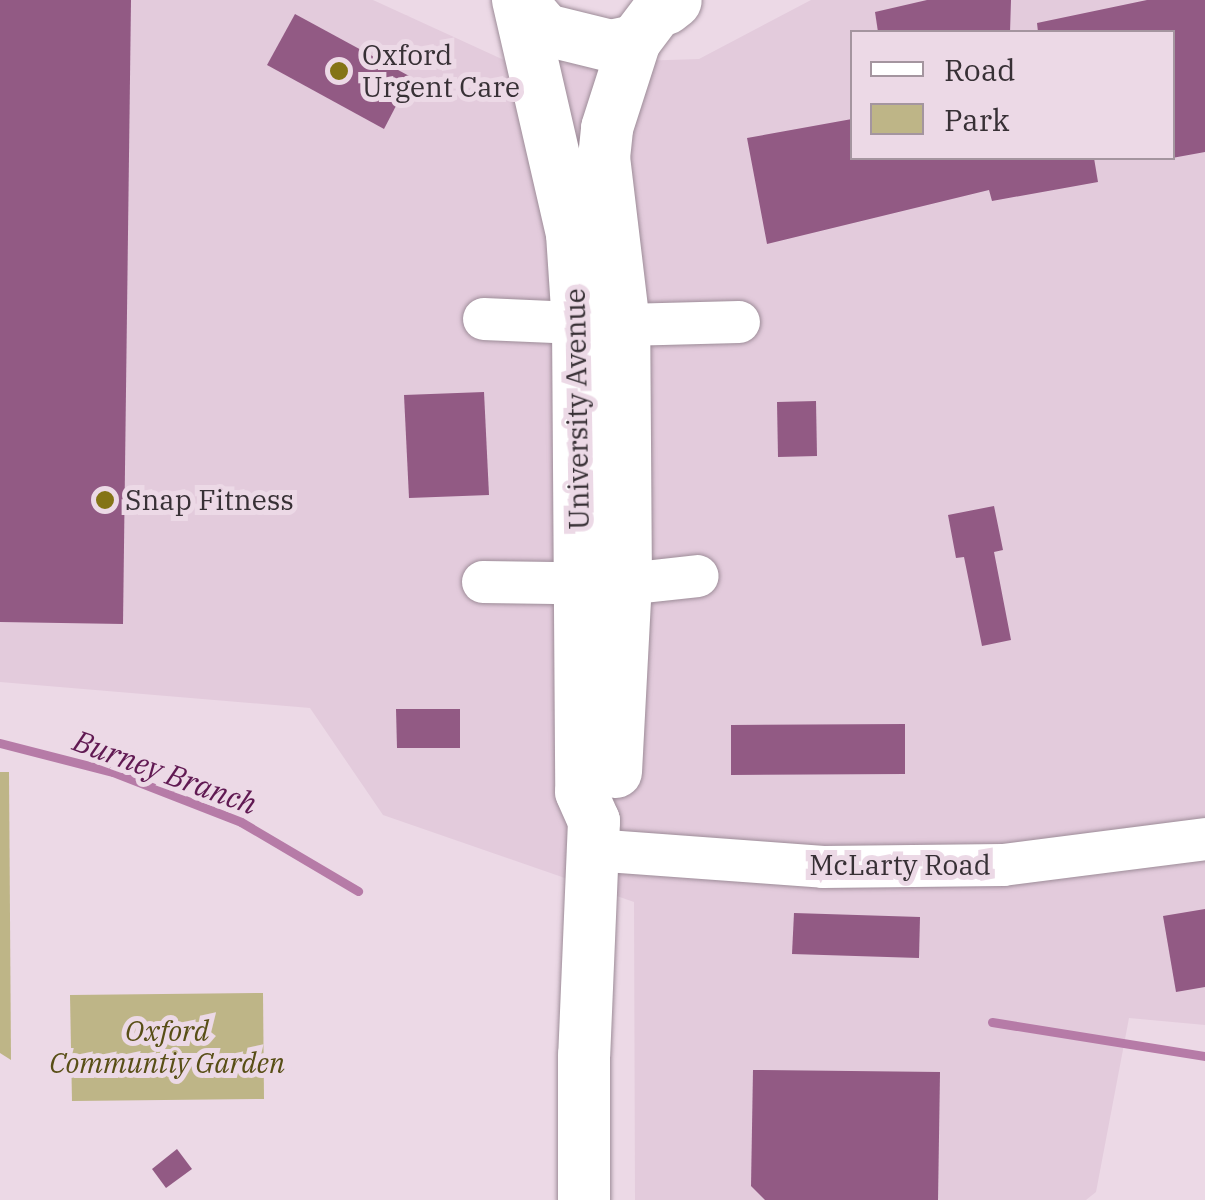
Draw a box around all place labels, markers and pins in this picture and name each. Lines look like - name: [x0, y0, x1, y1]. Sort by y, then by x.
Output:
- place label: Oxford Urgent Care: [362, 38, 520, 104]
- marker: Oxford Urgent Care: [326, 58, 352, 84]
- place label: Snap Fitness: [125, 483, 294, 517]
- marker: Snap Fitness: [94, 489, 116, 511]

